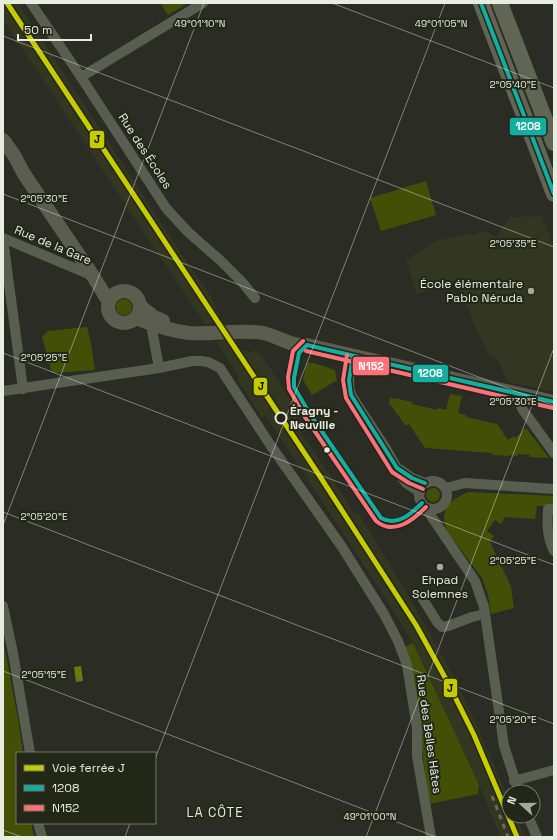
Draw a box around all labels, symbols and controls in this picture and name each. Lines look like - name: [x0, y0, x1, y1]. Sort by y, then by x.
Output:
- scale bar: [18, 16, 91, 42]
- text: 49°01'10"N: [175, 17, 225, 30]
- text: 49°01'05"N: [415, 17, 467, 30]
- text: 50 m: [24, 22, 52, 38]
- text: 2°05'40"E: [490, 78, 537, 91]
- street label: Rue des Écoles: [115, 110, 175, 192]
- line badge: 1208: [509, 117, 547, 136]
- text: 1208: [515, 119, 541, 133]
- line badge: J: [89, 130, 105, 149]
- text: J: [94, 132, 101, 146]
- text: 2°05'30"E: [20, 192, 68, 205]
- street label: Rue de la Gare: [12, 222, 94, 268]
- text: 2°05'35"E: [490, 237, 537, 250]
- place label: École élémentaire Pablo Néruda: [420, 276, 523, 306]
- marker: École élémentaire Pablo Néruda: [526, 286, 536, 296]
- text: 2°05'25"E: [21, 351, 68, 364]
- line badge: N152: [352, 356, 390, 376]
- text: N152: [358, 359, 384, 373]
- line badge: 1208: [412, 364, 449, 383]
- text: 1208: [417, 366, 443, 380]
- line badge: J: [253, 377, 268, 396]
- text: J: [258, 379, 265, 393]
- text: 2°05'30"E: [489, 395, 537, 408]
- place label: Éragny - Neuville: [290, 403, 338, 433]
- marker: Éragny - Neuville: [274, 411, 288, 425]
- unlabelled marker: [322, 445, 332, 455]
- text: 2°05'20"E: [20, 510, 68, 523]
- text: 2°05'25"E: [490, 554, 537, 567]
- marker: Ehpad Solemnes: [435, 562, 445, 572]
- place label: Ehpad Solemnes: [412, 572, 468, 602]
- text: 2°05'15"E: [22, 668, 67, 681]
- street label: Rue des Belles Hâtes: [413, 674, 445, 794]
- line badge: J: [443, 678, 458, 698]
- text: J: [447, 681, 454, 695]
- text: 2°05'20"E: [489, 713, 537, 726]
- legend: [16, 752, 156, 824]
- text: Voie ferrée J: [52, 760, 125, 776]
- text: 1208: [52, 780, 79, 796]
- north arrow: [501, 784, 541, 824]
- text: N: [504, 794, 520, 806]
- text: N152: [52, 800, 79, 816]
- district label: LA CÔTE: [186, 804, 244, 821]
- text: 49°01'00"N: [344, 810, 397, 823]

